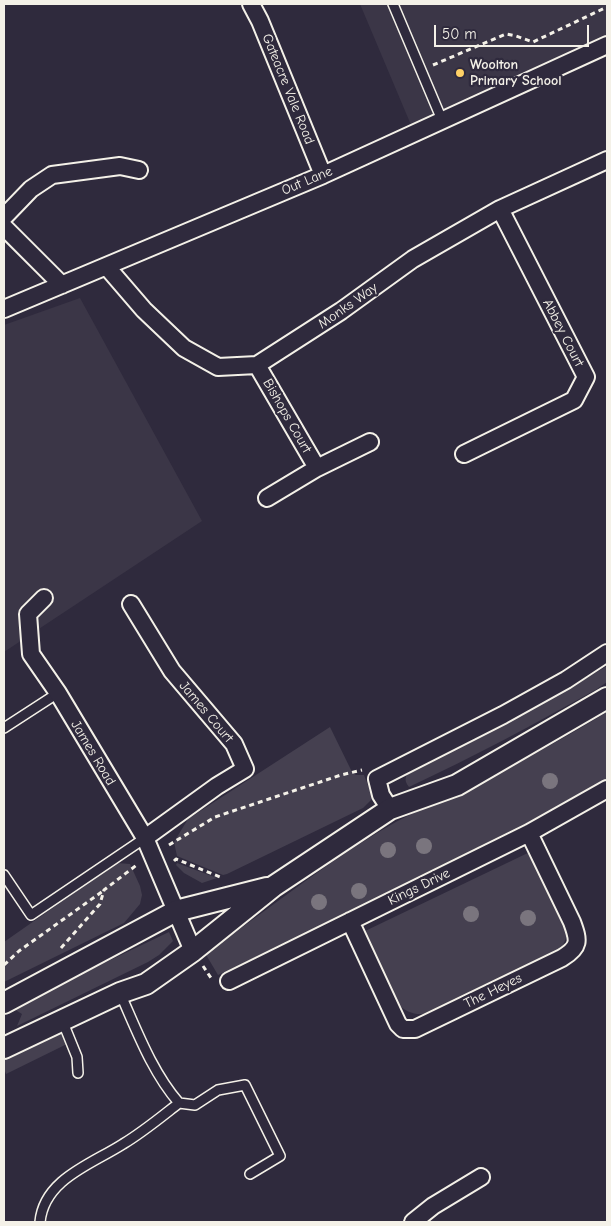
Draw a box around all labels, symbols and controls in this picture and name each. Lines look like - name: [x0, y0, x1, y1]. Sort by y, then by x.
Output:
- scale bar: [436, 15, 591, 47]
- text: 50 m: [442, 25, 477, 43]
- street label: Gateacre Vale Road: [258, 31, 318, 147]
- place label: Woolton Primary School: [470, 57, 561, 90]
- marker: Woolton Primary School: [454, 67, 466, 79]
- street label: Out Lane: [279, 163, 335, 199]
- street label: Monks Way: [315, 279, 381, 333]
- street label: Abbey Court: [539, 296, 587, 370]
- street label: Bishops Court: [259, 376, 315, 456]
- street label: James Court: [175, 678, 237, 746]
- street label: James Road: [67, 717, 119, 789]
- street label: Kings Drive: [385, 865, 453, 909]
- street label: The Heyes: [461, 970, 525, 1012]

